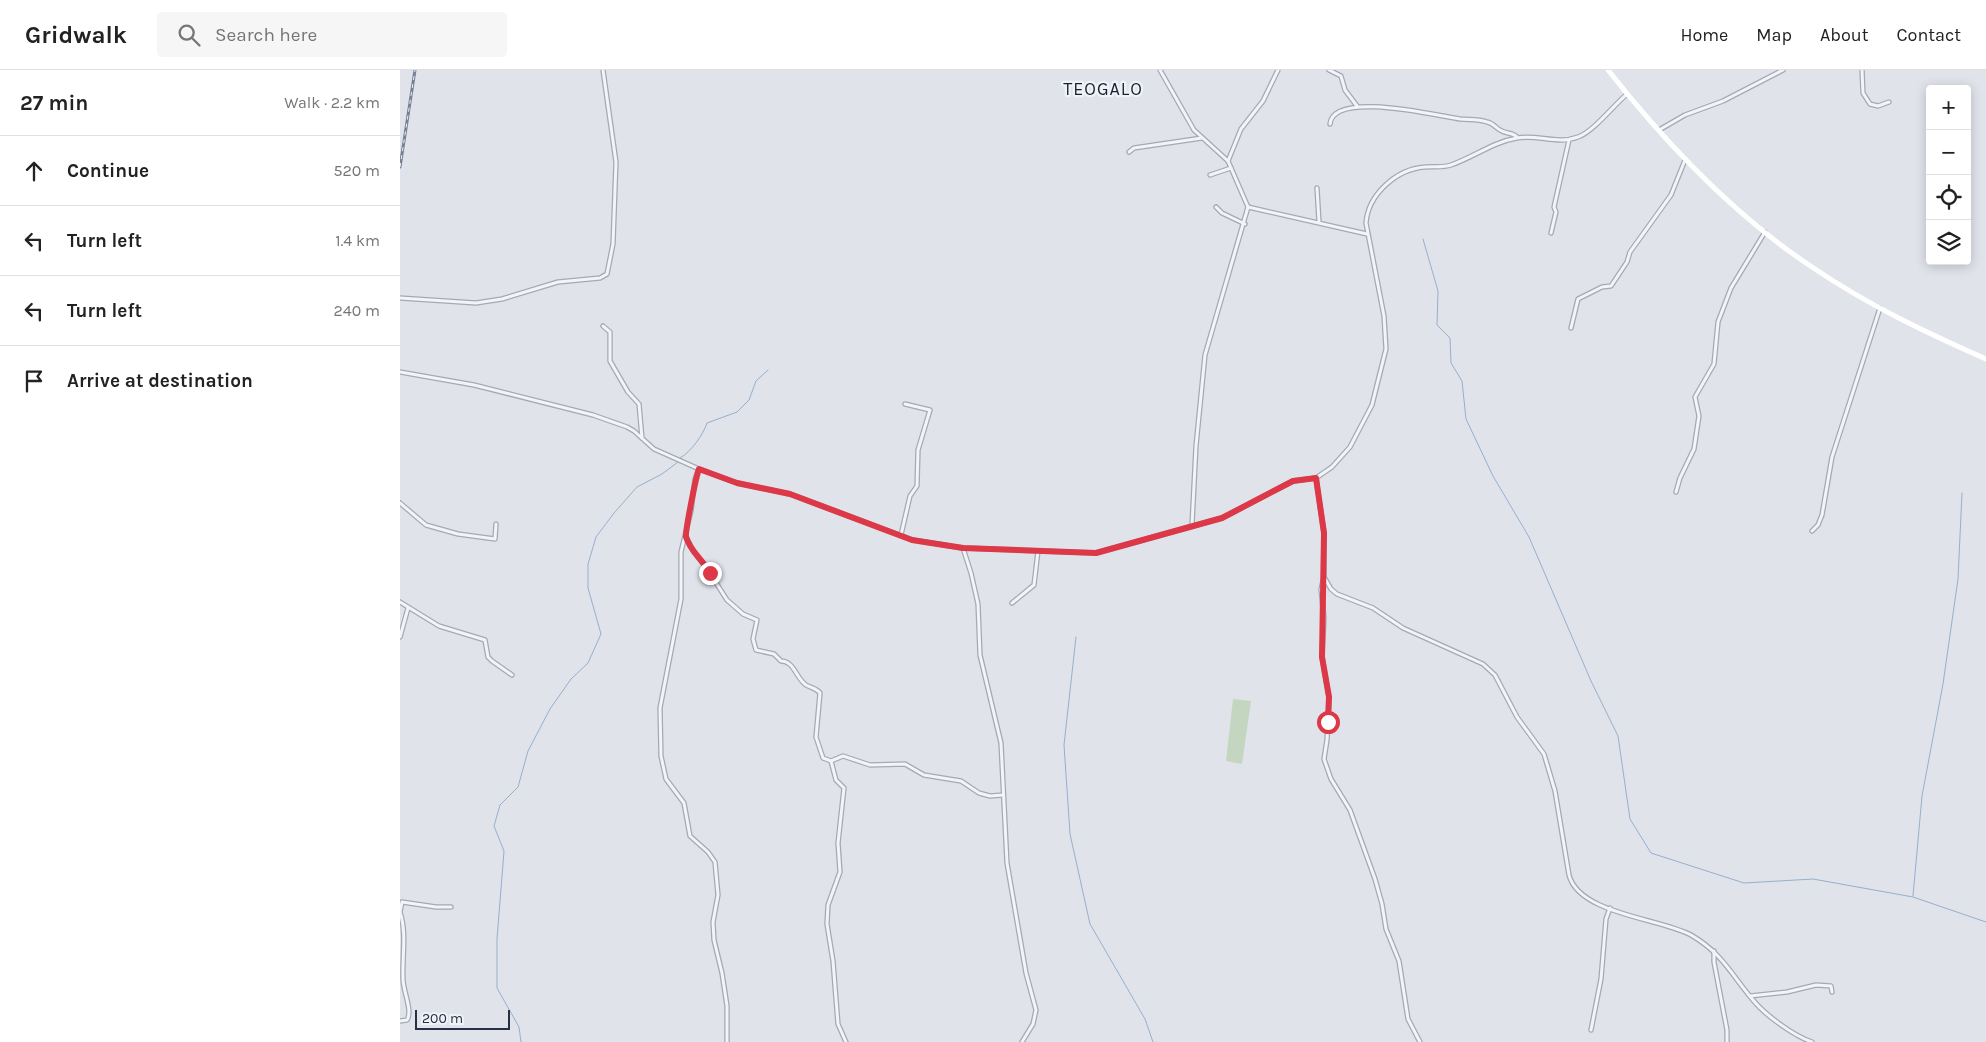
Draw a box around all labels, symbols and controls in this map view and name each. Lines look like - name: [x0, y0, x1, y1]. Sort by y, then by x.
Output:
- search box: [157, 12, 507, 57]
- text: Gridwalk: [25, 21, 127, 49]
- icon: search: [175, 21, 203, 49]
- text: Search here: [215, 24, 317, 46]
- text: Home: [1680, 24, 1728, 46]
- text: Map: [1756, 24, 1792, 46]
- text: About: [1820, 24, 1869, 46]
- text: Contact: [1897, 24, 1961, 46]
- district label: TEOGALO: [1063, 78, 1143, 100]
- map controls: [1926, 85, 1971, 265]
- button: +: [1926, 85, 1971, 130]
- text: 27 min: [20, 91, 88, 115]
- text: Walk · 2.2 km: [284, 93, 380, 112]
- button: −: [1926, 130, 1971, 175]
- icon: ahead: [20, 157, 48, 185]
- text: Continue: [67, 160, 149, 182]
- text: 520 m: [333, 161, 380, 180]
- button: locate: [1926, 175, 1971, 220]
- button: layers: [1926, 220, 1971, 265]
- icon: left: [20, 227, 48, 255]
- text: Turn left: [67, 230, 142, 252]
- text: 1.4 km: [335, 231, 380, 250]
- icon: left: [20, 297, 48, 325]
- text: Turn left: [67, 300, 142, 322]
- text: 240 m: [334, 301, 380, 320]
- icon: arrive: [20, 367, 48, 395]
- text: Arrive at destination: [67, 370, 253, 392]
- route end: [699, 562, 722, 585]
- route start: [1317, 711, 1340, 734]
- scale bar: [415, 1007, 510, 1030]
- text: 200 m: [422, 1010, 463, 1027]

